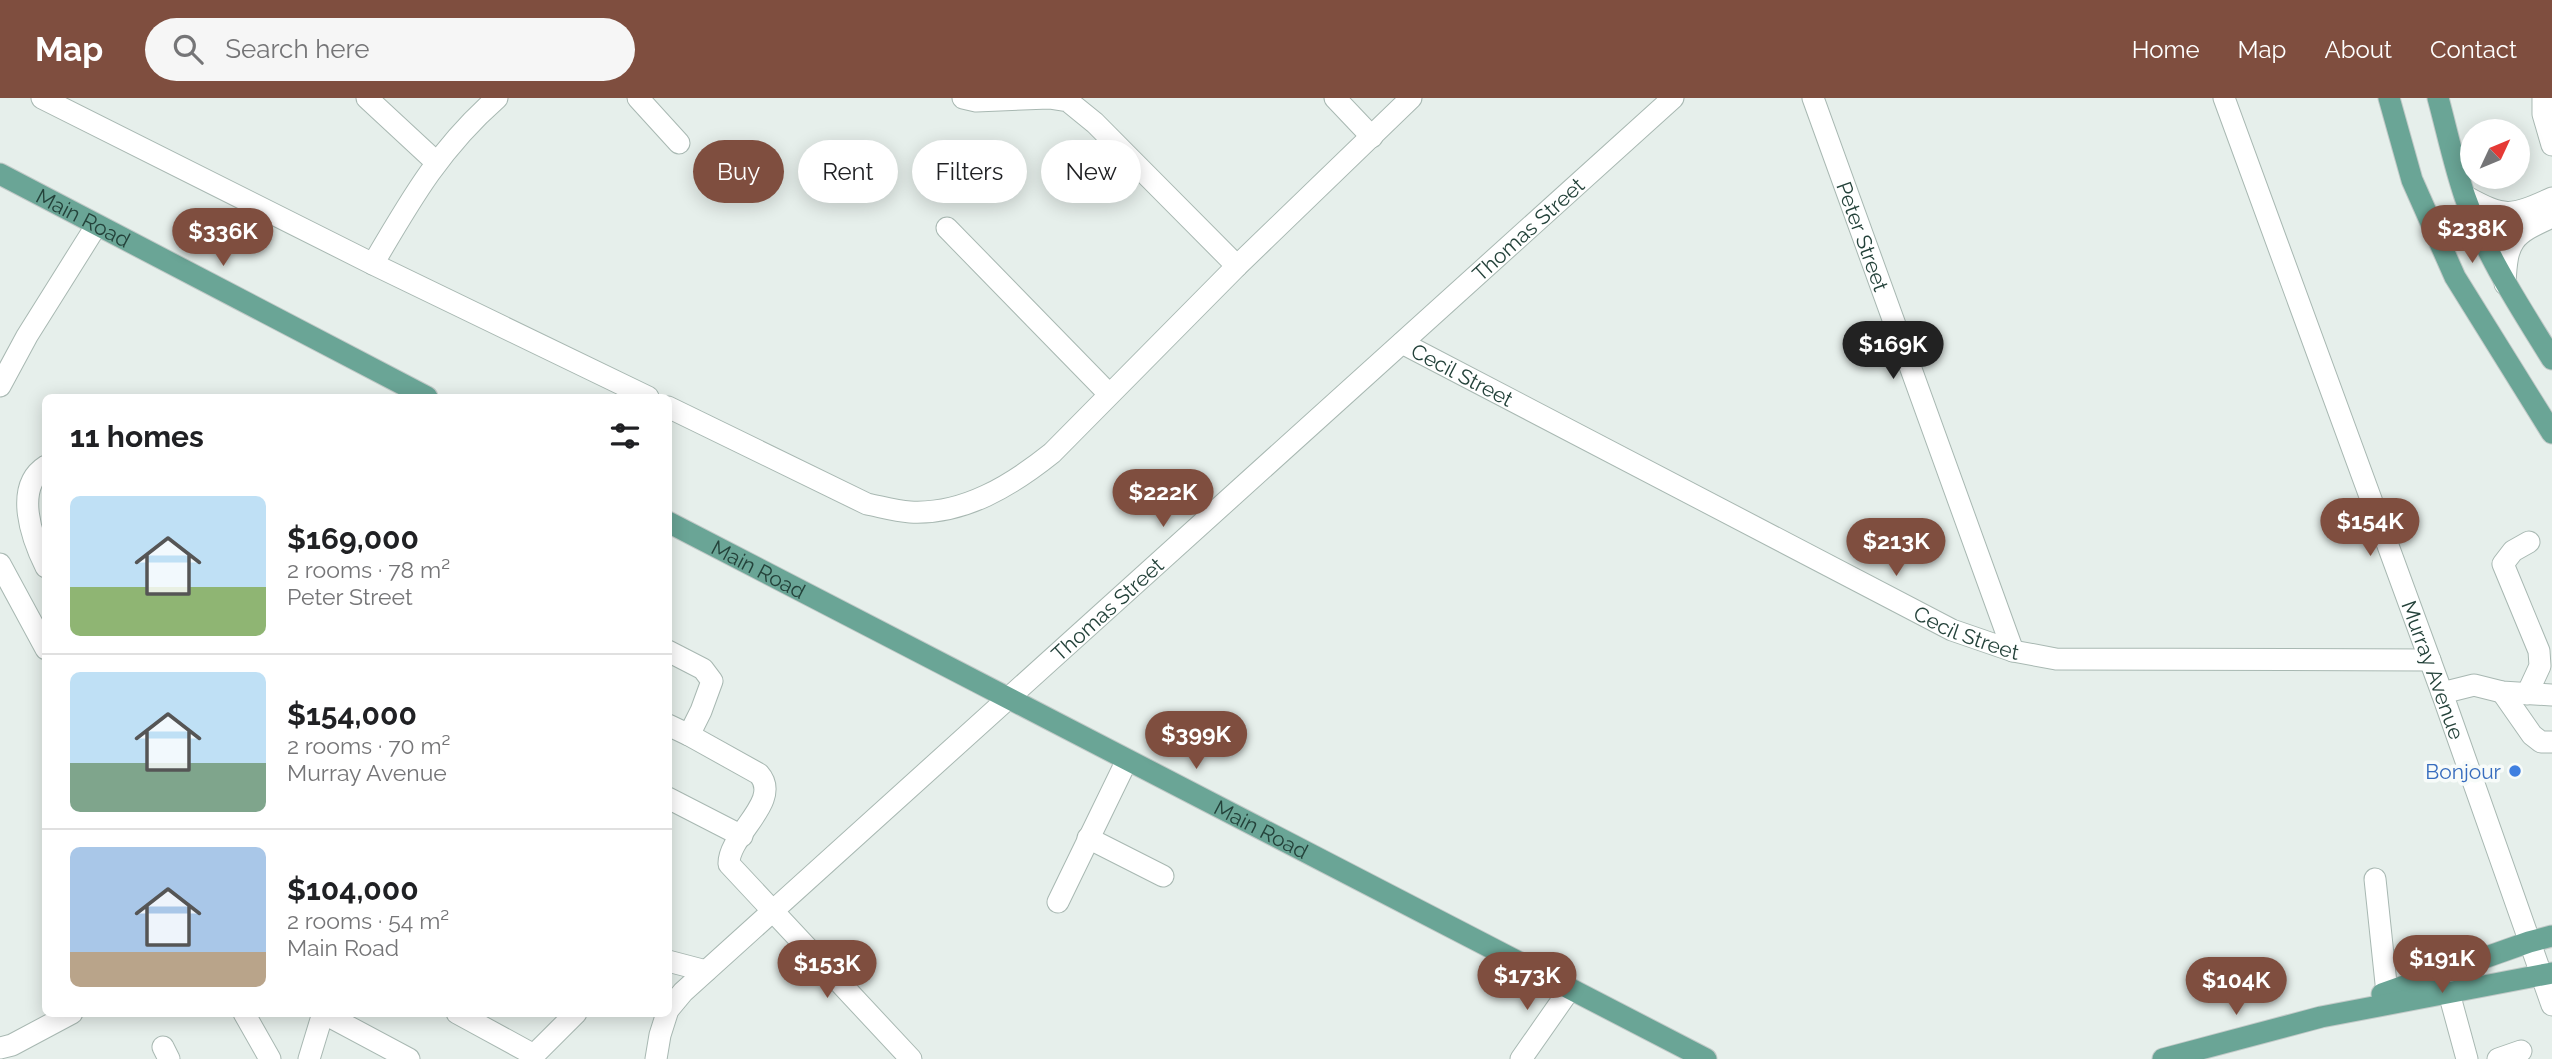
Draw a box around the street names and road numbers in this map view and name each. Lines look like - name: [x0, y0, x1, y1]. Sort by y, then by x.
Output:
- street label: Thomas Street: [1467, 172, 1589, 286]
- street label: Peter Street: [1832, 178, 1894, 294]
- street label: Main Road: [32, 183, 134, 252]
- street label: Cecil Street: [1407, 338, 1518, 411]
- street label: Main Road: [707, 534, 810, 603]
- street label: Thomas Street: [1046, 552, 1168, 666]
- street label: Murray Avenue: [2397, 597, 2470, 743]
- street label: Cecil Street: [1910, 600, 2021, 664]
- street label: Main Road: [1210, 794, 1312, 864]

